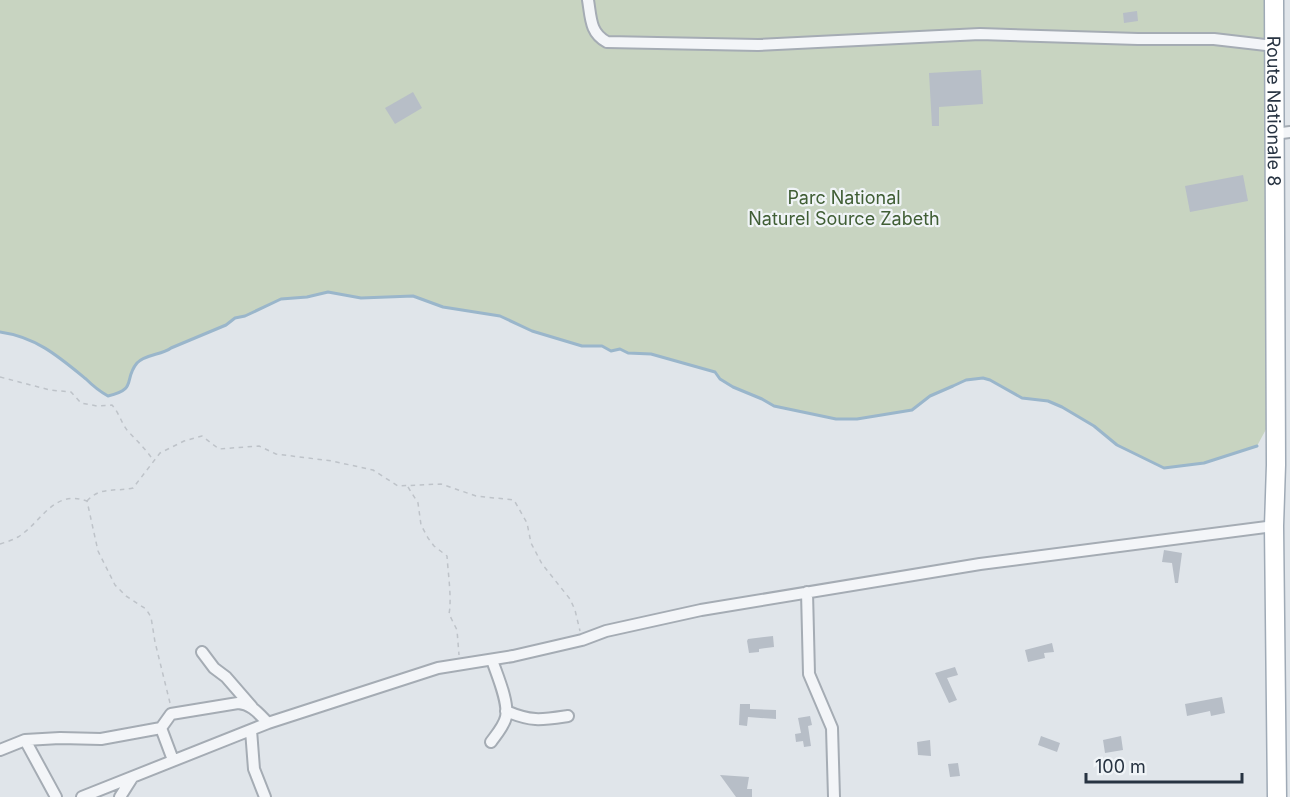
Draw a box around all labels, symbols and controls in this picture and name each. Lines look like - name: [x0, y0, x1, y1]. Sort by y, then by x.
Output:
- street label: Route Nationale 8: [1264, 36, 1285, 186]
- park label: Parc National Naturel Source Zabeth: [748, 187, 940, 229]
- scale bar: [1086, 746, 1242, 784]
- text: 100 m: [1095, 756, 1146, 777]

